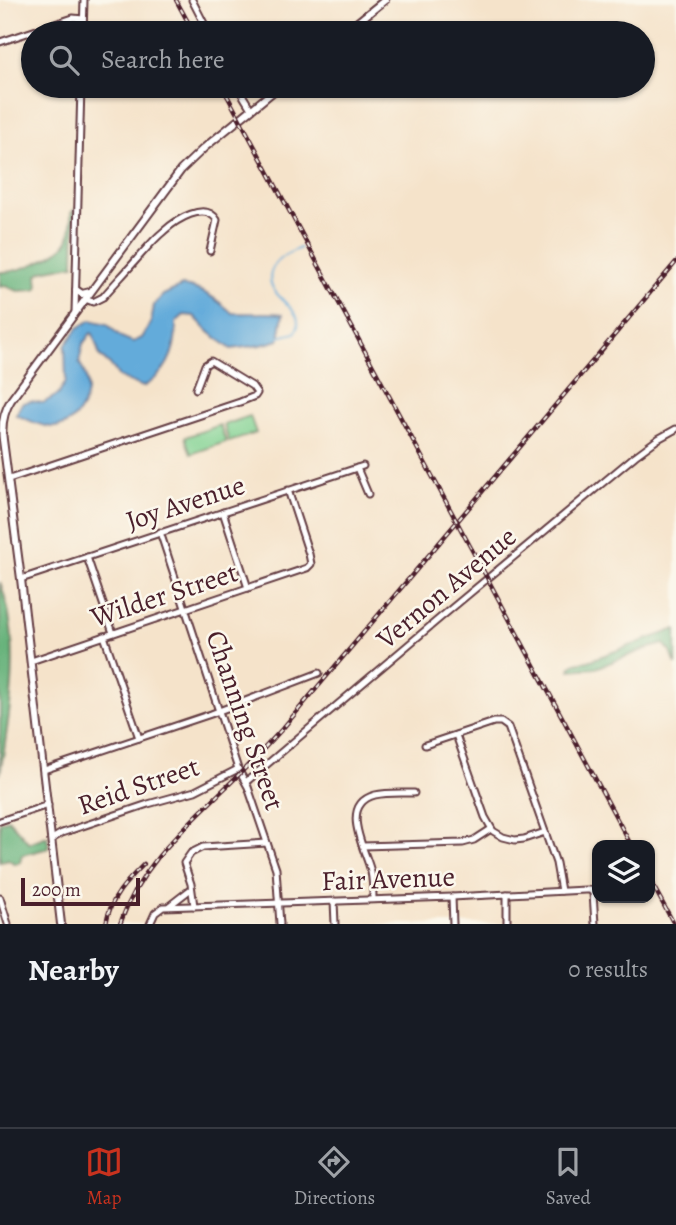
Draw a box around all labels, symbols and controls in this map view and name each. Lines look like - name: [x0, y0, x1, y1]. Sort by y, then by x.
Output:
- search box: [21, 21, 655, 98]
- icon: search: [45, 41, 83, 79]
- text: Search here: [101, 42, 225, 77]
- street label: Joy Avenue: [121, 466, 250, 540]
- street label: Vernon Avenue: [368, 518, 525, 658]
- street label: Wilder Street: [85, 553, 243, 637]
- street label: Channing Street: [197, 625, 294, 815]
- street label: Reid Street: [73, 747, 204, 824]
- map controls: [592, 840, 655, 903]
- button: layers: [592, 840, 655, 903]
- street label: Fair Avenue: [321, 858, 456, 900]
- scale bar: [21, 875, 140, 907]
- text: 200 m: [32, 877, 81, 903]
- text: Nearby: [28, 950, 119, 990]
- text: 0 results: [568, 954, 648, 985]
- tab: Map: [85, 1143, 123, 1211]
- tab: Directions: [294, 1143, 375, 1211]
- tab: Saved: [546, 1143, 591, 1211]

